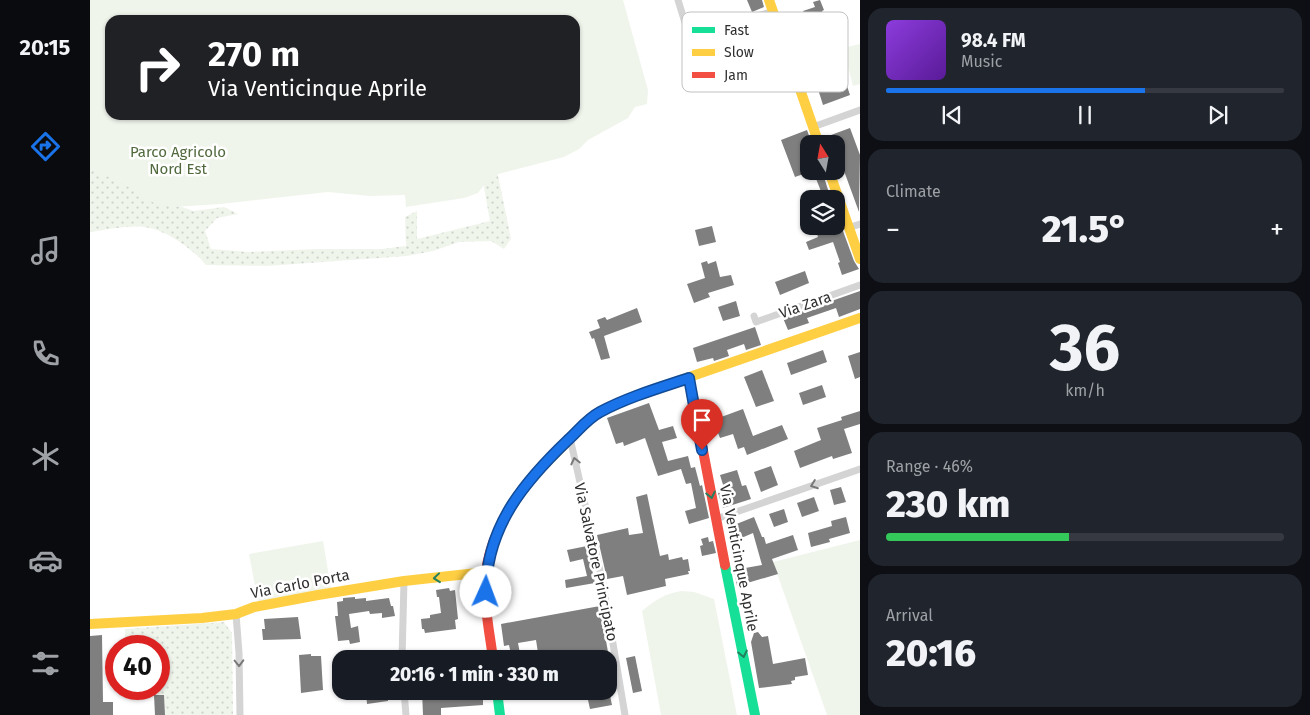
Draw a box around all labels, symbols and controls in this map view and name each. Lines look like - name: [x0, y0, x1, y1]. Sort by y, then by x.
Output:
- legend: [682, 12, 848, 92]
- text: Fast: [724, 22, 750, 39]
- text: 98.4 FM: [961, 29, 1026, 52]
- text: 270 m: [208, 33, 300, 75]
- text: 20:15: [20, 34, 70, 61]
- icon: right: [125, 35, 190, 100]
- text: Slow: [724, 44, 754, 61]
- text: Music: [961, 52, 1002, 71]
- text: Jam: [724, 67, 748, 84]
- text: Via Venticinque Aprile: [208, 75, 427, 102]
- icon: previous: [938, 101, 966, 129]
- icon: pause: [1071, 101, 1099, 129]
- icon: next: [1204, 101, 1232, 129]
- icon: directions: [28, 129, 63, 164]
- north arrow: [800, 135, 845, 180]
- map controls: [800, 135, 845, 235]
- park label: Parco Agricolo Nord Est: [130, 143, 226, 178]
- text: Climate: [886, 182, 941, 201]
- button: layers: [800, 190, 845, 235]
- text: 21.5°: [1042, 206, 1128, 252]
- text: −: [886, 213, 900, 246]
- text: +: [1270, 213, 1284, 246]
- icon: music: [28, 233, 63, 268]
- street label: Via Zara: [777, 288, 833, 322]
- text: 36: [1050, 309, 1120, 387]
- icon: phone: [28, 336, 63, 371]
- text: km/h: [1065, 381, 1105, 400]
- pin: [681, 399, 723, 450]
- icon: arrive: [688, 406, 716, 434]
- icon: climate: [28, 439, 63, 474]
- one-way arrow: [570, 457, 581, 466]
- text: Range · 46%: [886, 457, 973, 476]
- one-way arrow: [810, 479, 819, 489]
- street label: Via Salvatore Principato: [570, 481, 622, 643]
- text: 230 km: [886, 481, 1010, 527]
- street label: Via Venticinque Aprile: [716, 483, 762, 633]
- one-way arrow: [705, 490, 716, 499]
- icon: car: [28, 543, 63, 578]
- position arrow: [459, 565, 511, 617]
- street label: Via Carlo Porta: [249, 566, 351, 602]
- one-way arrow: [433, 572, 441, 583]
- text: Arrival: [886, 606, 933, 625]
- text: 20:16: [886, 630, 976, 676]
- speed limit sign: 40: [105, 635, 170, 700]
- icon: filters: [28, 646, 63, 681]
- one-way arrow: [737, 649, 748, 658]
- one-way arrow: [234, 660, 244, 667]
- text: 20:16 · 1 min · 330 m: [390, 663, 559, 686]

